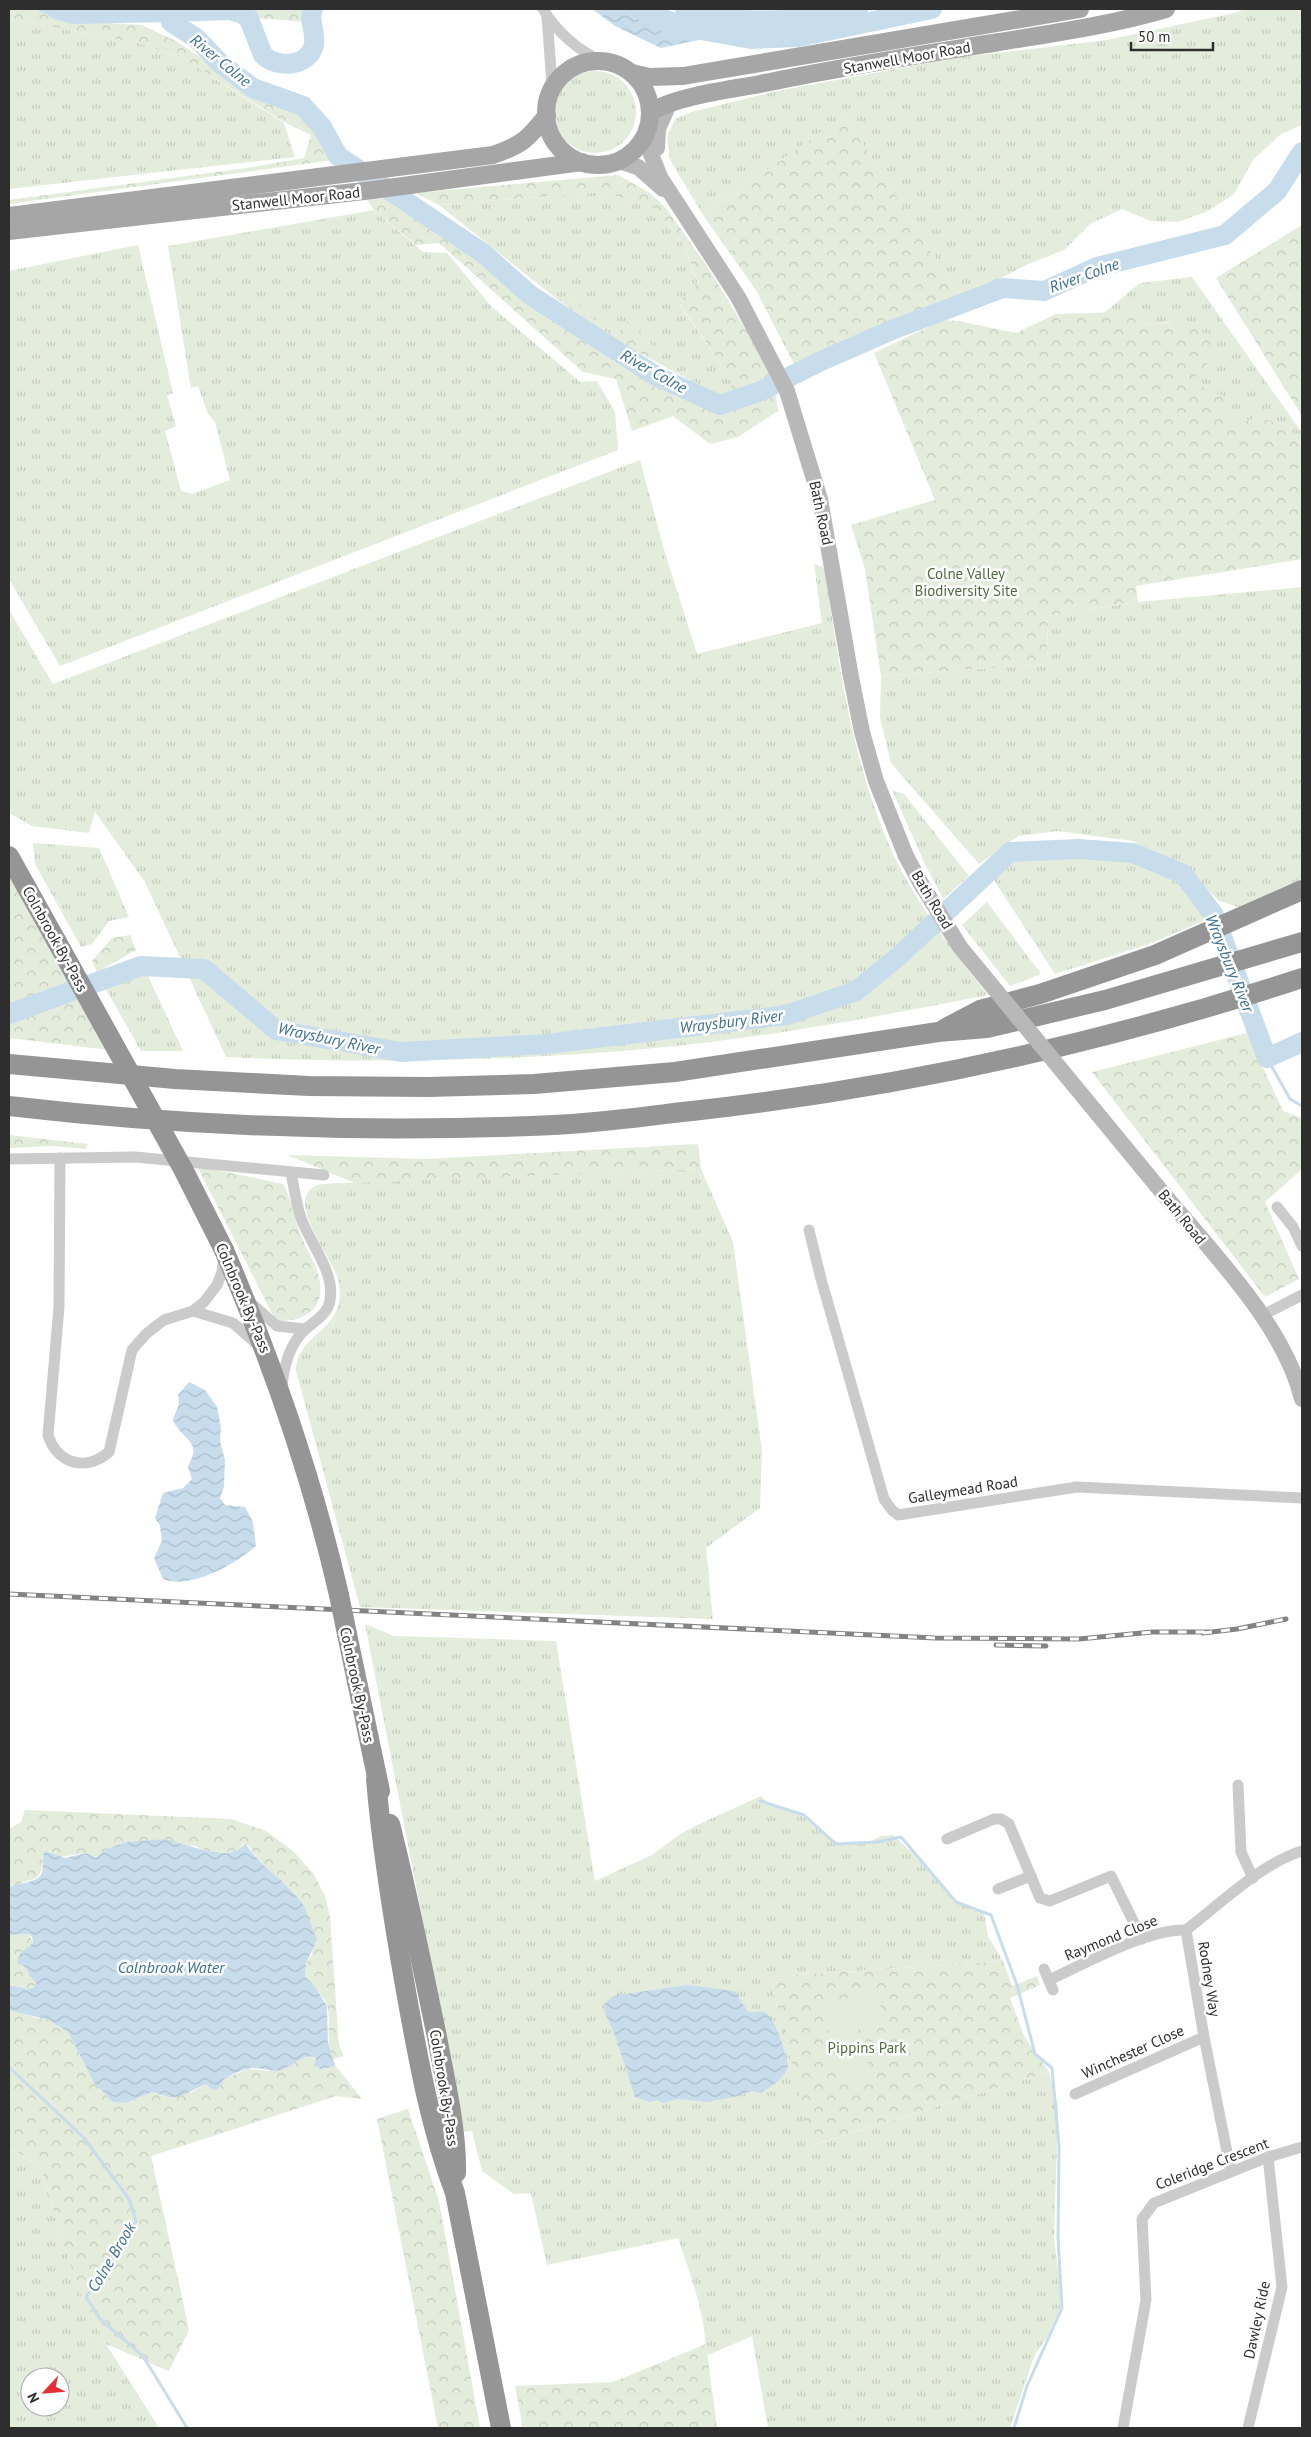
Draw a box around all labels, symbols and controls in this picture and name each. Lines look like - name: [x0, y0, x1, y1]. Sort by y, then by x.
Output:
- scale bar: [1131, 20, 1214, 52]
- text: 50 m: [1138, 27, 1171, 46]
- water label: River Colne: [186, 29, 256, 91]
- street label: Stanwell Moor Road: [842, 37, 972, 78]
- street label: Stanwell Moor Road: [231, 182, 361, 215]
- water label: River Colne: [1046, 253, 1122, 297]
- water label: River Colne: [617, 345, 691, 398]
- street label: Bath Road: [805, 479, 838, 547]
- park label: Colne Valley Biodiversity Site: [914, 564, 1018, 600]
- street label: Bath Road: [907, 867, 957, 933]
- street label: Colnbrook By-Pass: [19, 883, 92, 995]
- water label: Wraysbury River: [1201, 911, 1259, 1016]
- water label: Wraysbury River: [678, 1005, 785, 1037]
- water label: Wraysbury River: [276, 1017, 384, 1059]
- street label: Bath Road: [1154, 1185, 1210, 1248]
- street label: Colnbrook By-Pass: [212, 1240, 275, 1356]
- street label: Galleymead Road: [907, 1471, 1019, 1508]
- street label: Colnbrook By-Pass: [336, 1625, 379, 1744]
- street label: Raymond Close: [1062, 1910, 1160, 1965]
- street label: Rodney Way: [1194, 1940, 1225, 2018]
- water label: Colnbrook Water: [118, 1957, 226, 1977]
- street label: Winchester Close: [1079, 2020, 1187, 2083]
- street label: Colnbrook By-Pass: [426, 2028, 463, 2148]
- park label: Pippins Park: [828, 2038, 907, 2057]
- street label: Coleridge Crescent: [1153, 2133, 1271, 2194]
- water label: Colne Brook: [82, 2218, 140, 2295]
- street label: Dawley Ride: [1239, 2279, 1274, 2361]
- north arrow: [20, 2367, 70, 2417]
- text: N: [23, 2390, 43, 2406]

